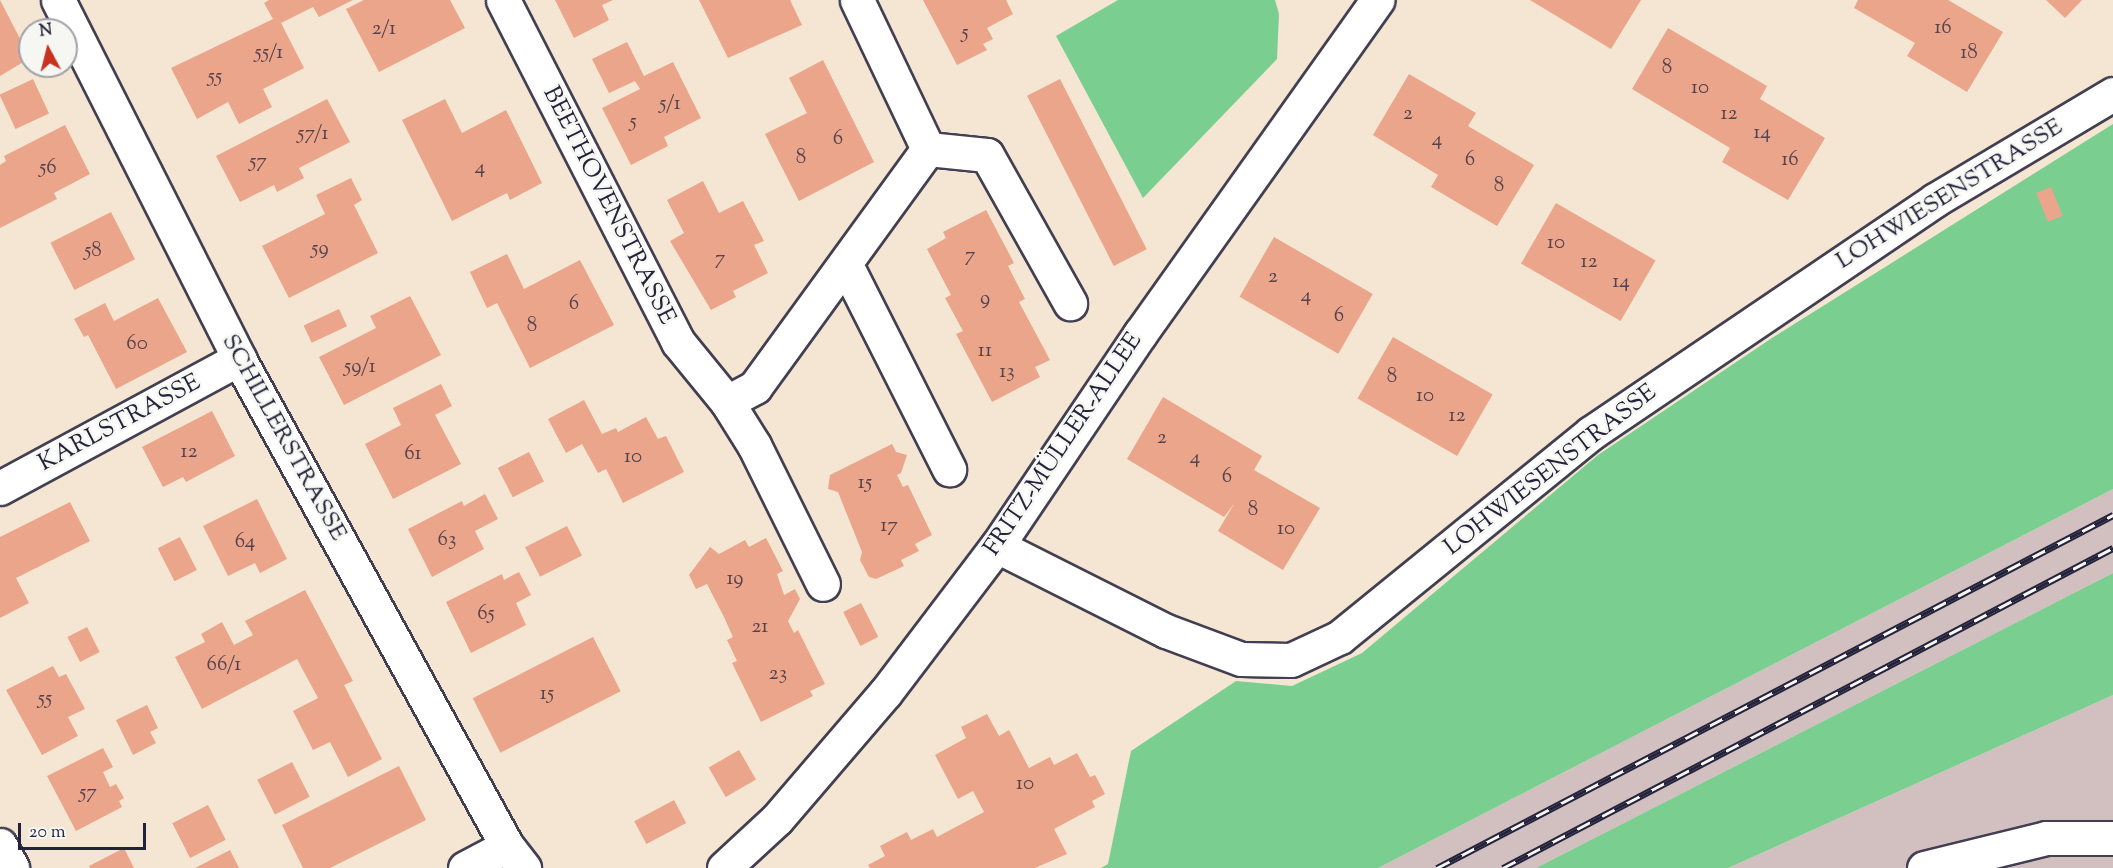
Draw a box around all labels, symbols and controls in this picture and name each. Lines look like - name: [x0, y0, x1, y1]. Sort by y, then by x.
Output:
- house number: 16: [1934, 15, 1952, 41]
- house number: 2/1: [372, 16, 396, 42]
- north arrow: [18, 18, 78, 78]
- text: N: [38, 19, 54, 44]
- house number: 5: [961, 20, 969, 46]
- house number: 55/1: [255, 40, 283, 66]
- house number: 18: [1960, 40, 1978, 66]
- house number: 8: [1662, 55, 1672, 81]
- house number: 55: [208, 64, 222, 90]
- house number: 10: [1691, 75, 1709, 101]
- street label: BEETHOVENSTRASSE: [535, 82, 681, 330]
- house number: 5/1: [659, 91, 681, 117]
- house number: 2: [1403, 101, 1413, 127]
- house number: 12: [1721, 101, 1737, 127]
- house number: 5: [629, 109, 637, 135]
- street label: LOHWIESENSTRASSE: [1831, 113, 2069, 277]
- house number: 14: [1753, 120, 1771, 146]
- house number: 57/1: [297, 121, 329, 147]
- house number: 6: [833, 126, 843, 152]
- house number: 4: [1432, 127, 1442, 153]
- house number: 8: [796, 145, 806, 171]
- house number: 6: [1465, 147, 1475, 173]
- house number: 16: [1781, 147, 1799, 173]
- house number: 57: [249, 149, 267, 175]
- house number: 56: [39, 155, 57, 181]
- house number: 4: [475, 155, 485, 181]
- house number: 8: [1494, 173, 1504, 199]
- house number: 10: [1547, 230, 1565, 256]
- house number: 59: [311, 236, 329, 262]
- house number: 58: [84, 238, 102, 264]
- house number: 7: [965, 243, 975, 269]
- house number: 7: [715, 246, 725, 272]
- house number: 12: [1581, 249, 1597, 275]
- house number: 2: [1268, 264, 1278, 290]
- house number: 14: [1612, 269, 1630, 295]
- house number: 4: [1301, 283, 1311, 309]
- house number: 9: [980, 286, 990, 312]
- house number: 6: [569, 291, 579, 317]
- house number: 6: [1334, 303, 1344, 329]
- house number: 8: [527, 313, 537, 339]
- street label: FRITZ-MÜLLER-ALLEE: [979, 328, 1149, 562]
- street label: SCHILLERSTRASSE: [214, 330, 352, 546]
- house number: 60: [126, 331, 148, 357]
- house number: 11: [978, 338, 992, 364]
- house number: 59/1: [344, 354, 376, 380]
- house number: 13: [999, 359, 1015, 385]
- house number: 8: [1387, 364, 1397, 390]
- street label: KARLSTRASSE: [34, 369, 206, 479]
- street label: LOHWIESENSTRASSE: [1439, 379, 1663, 563]
- house number: 10: [1416, 383, 1434, 409]
- house number: 12: [1449, 403, 1465, 429]
- house number: 2: [1157, 425, 1167, 451]
- house number: 12: [181, 439, 197, 465]
- house number: 61: [404, 441, 422, 467]
- house number: 10: [624, 444, 642, 470]
- house number: 4: [1190, 445, 1200, 471]
- house number: 6: [1222, 464, 1232, 490]
- house number: 15: [858, 470, 872, 496]
- house number: 8: [1248, 497, 1258, 523]
- house number: 17: [880, 513, 898, 539]
- house number: 10: [1277, 516, 1295, 542]
- house number: 63: [438, 527, 456, 553]
- house number: 64: [235, 529, 255, 555]
- house number: 19: [726, 566, 744, 592]
- house number: 65: [477, 601, 495, 627]
- house number: 21: [752, 614, 768, 640]
- house number: 66/1: [207, 652, 241, 678]
- house number: 23: [769, 661, 787, 687]
- house number: 15: [540, 681, 554, 707]
- house number: 55: [38, 686, 52, 712]
- house number: 10: [1016, 771, 1034, 797]
- house number: 57: [79, 780, 97, 806]
- scale bar: [21, 811, 148, 849]
- text: 20 m: [29, 820, 66, 846]

